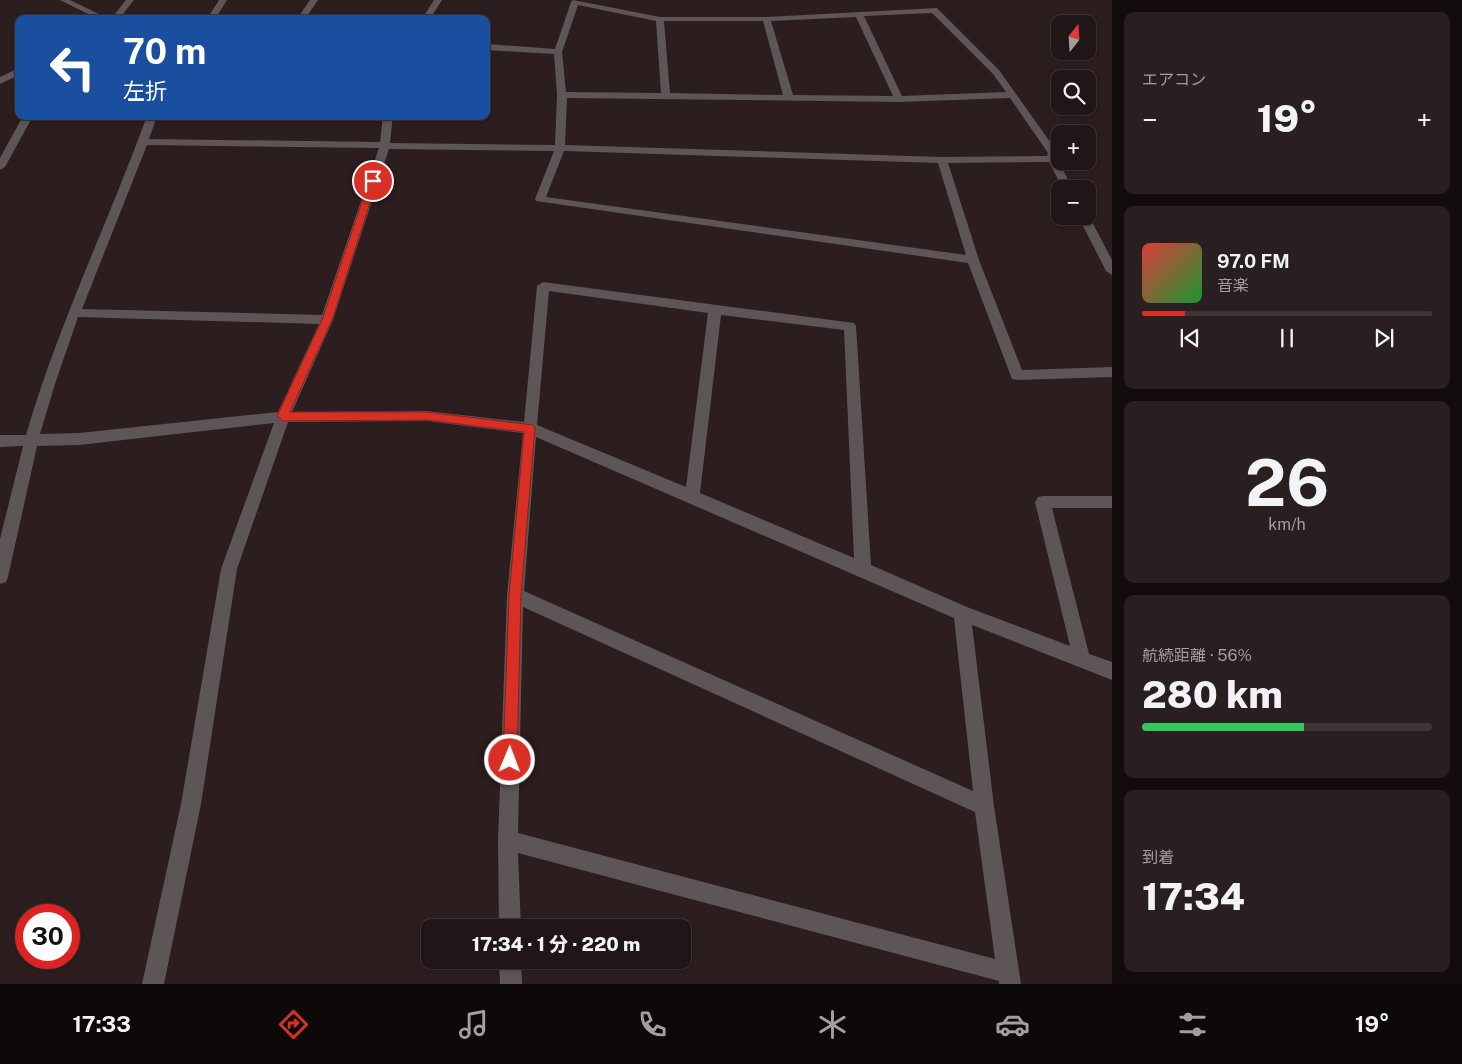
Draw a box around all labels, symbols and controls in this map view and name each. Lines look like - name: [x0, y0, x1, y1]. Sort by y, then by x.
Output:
- north arrow: [1051, 15, 1096, 60]
- map controls: [1051, 15, 1096, 225]
- text: 70 m: [123, 31, 206, 72]
- icon: left: [40, 35, 105, 100]
- button: search: [1051, 70, 1096, 115]
- text: エアコン: [1142, 70, 1206, 89]
- text: 左折: [123, 78, 167, 104]
- text: 19°: [1257, 96, 1317, 141]
- text: −: [1142, 103, 1158, 136]
- text: +: [1416, 103, 1432, 136]
- button: +: [1051, 125, 1096, 170]
- pin: [352, 160, 394, 202]
- icon: arrive: [359, 167, 387, 195]
- button: −: [1051, 180, 1096, 225]
- text: 97.0 FM: [1217, 250, 1290, 272]
- text: 音楽: [1217, 276, 1249, 295]
- icon: previous: [1176, 324, 1204, 352]
- icon: pause: [1273, 324, 1301, 352]
- icon: next: [1370, 324, 1398, 352]
- text: 26: [1245, 444, 1329, 521]
- text: km/h: [1268, 515, 1306, 534]
- text: 航続距離 · 56%: [1142, 646, 1252, 665]
- text: 280 km: [1142, 672, 1283, 717]
- position arrow: [483, 733, 535, 785]
- text: 到着: [1142, 848, 1174, 867]
- text: 17:34: [1142, 874, 1245, 919]
- speed limit sign: 30: [15, 904, 80, 969]
- text: 17:34 · 1 分 · 220 m: [472, 933, 640, 955]
- icon: directions: [276, 1007, 311, 1042]
- icon: music: [456, 1007, 491, 1042]
- icon: phone: [635, 1007, 670, 1042]
- icon: climate: [815, 1007, 850, 1042]
- icon: car: [995, 1007, 1030, 1042]
- icon: filters: [1175, 1007, 1210, 1042]
- text: 17:33: [72, 1011, 131, 1037]
- text: 19°: [1355, 1011, 1389, 1037]

